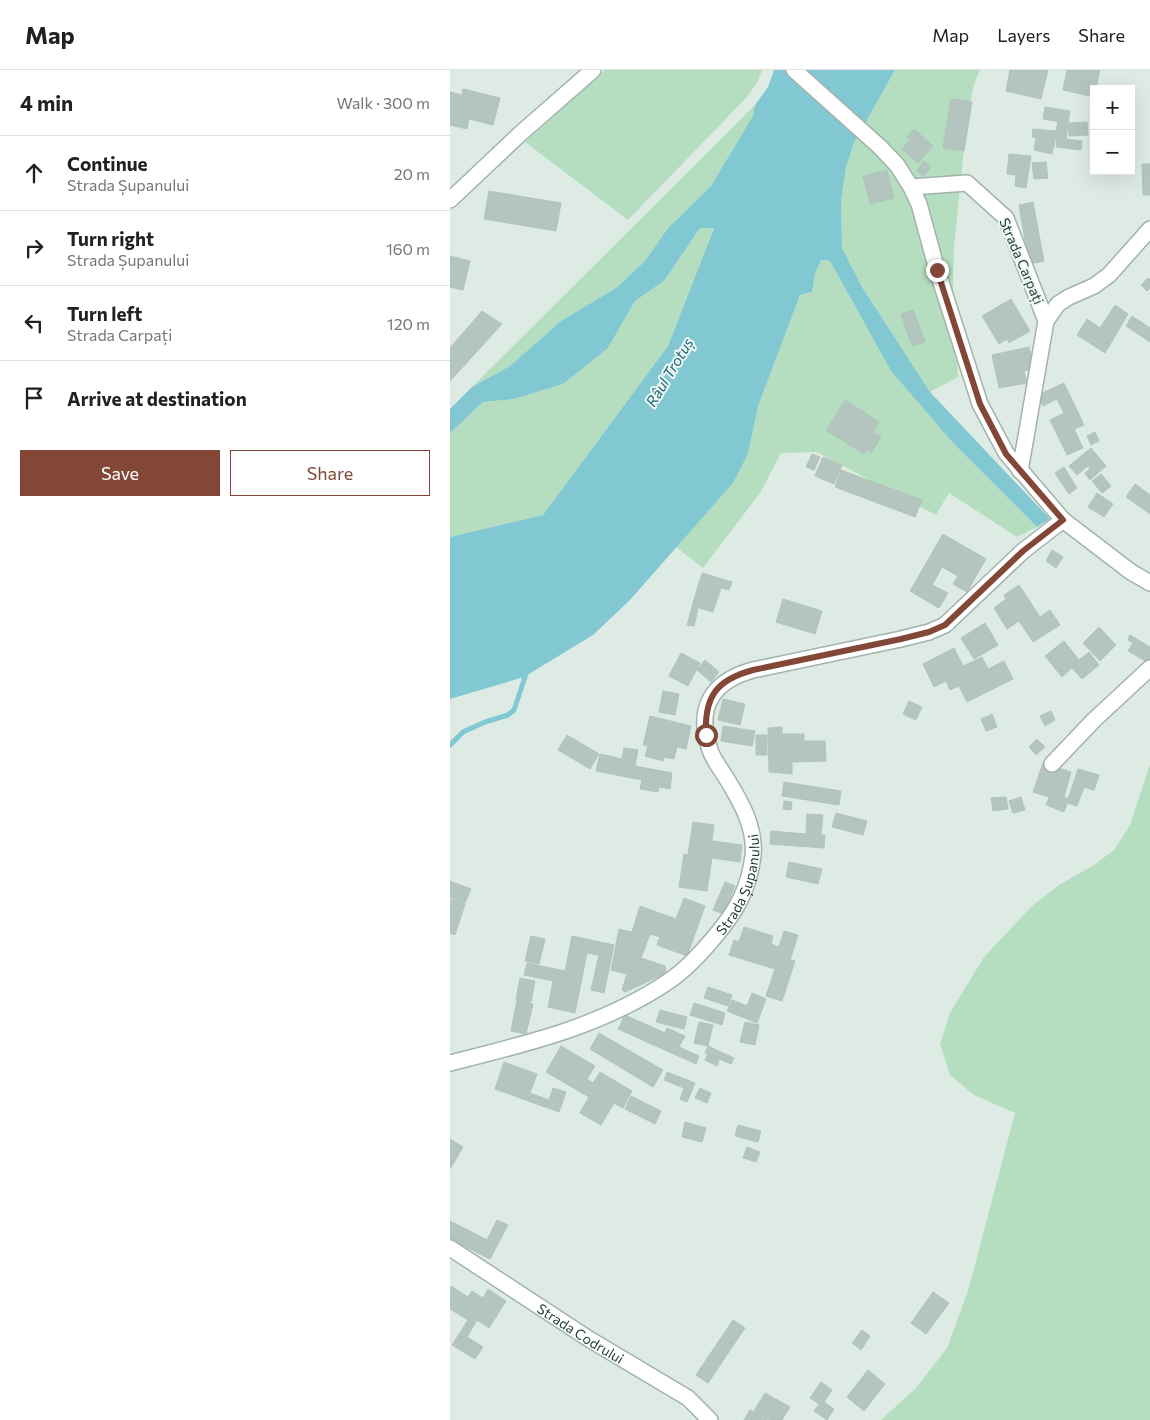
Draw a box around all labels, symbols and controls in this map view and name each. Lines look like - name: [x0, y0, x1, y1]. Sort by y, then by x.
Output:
- text: Map: [25, 20, 75, 49]
- text: Map: [932, 24, 969, 46]
- text: Layers: [997, 24, 1050, 46]
- text: Share: [1078, 24, 1125, 46]
- map controls: [1090, 85, 1135, 175]
- button: +: [1090, 85, 1135, 130]
- text: 4 min: [20, 90, 73, 115]
- text: Walk · 300 m: [336, 93, 430, 112]
- button: −: [1090, 130, 1135, 175]
- text: Continue: [67, 152, 147, 175]
- icon: ahead: [20, 159, 48, 187]
- text: 20 m: [394, 164, 430, 183]
- text: Strada Șupanului: [67, 175, 189, 194]
- street label: Strada Carpați: [995, 215, 1048, 307]
- text: Turn right: [67, 227, 154, 250]
- icon: right: [20, 234, 48, 262]
- text: 160 m: [386, 239, 430, 258]
- text: Strada Șupanului: [67, 250, 189, 269]
- route end: [926, 259, 949, 282]
- text: Turn left: [67, 302, 142, 325]
- icon: left: [20, 309, 48, 337]
- text: 120 m: [387, 314, 430, 333]
- text: Strada Carpați: [67, 325, 172, 344]
- water label: Râul Trotuș: [641, 334, 698, 411]
- icon: arrive: [20, 384, 48, 412]
- text: Arrive at destination: [67, 387, 247, 410]
- button: Save: [20, 450, 220, 496]
- button: Share: [230, 450, 430, 496]
- route start: [695, 724, 718, 747]
- street label: Strada Șupanului: [712, 833, 762, 938]
- street label: Strada Codrului: [534, 1299, 627, 1367]

